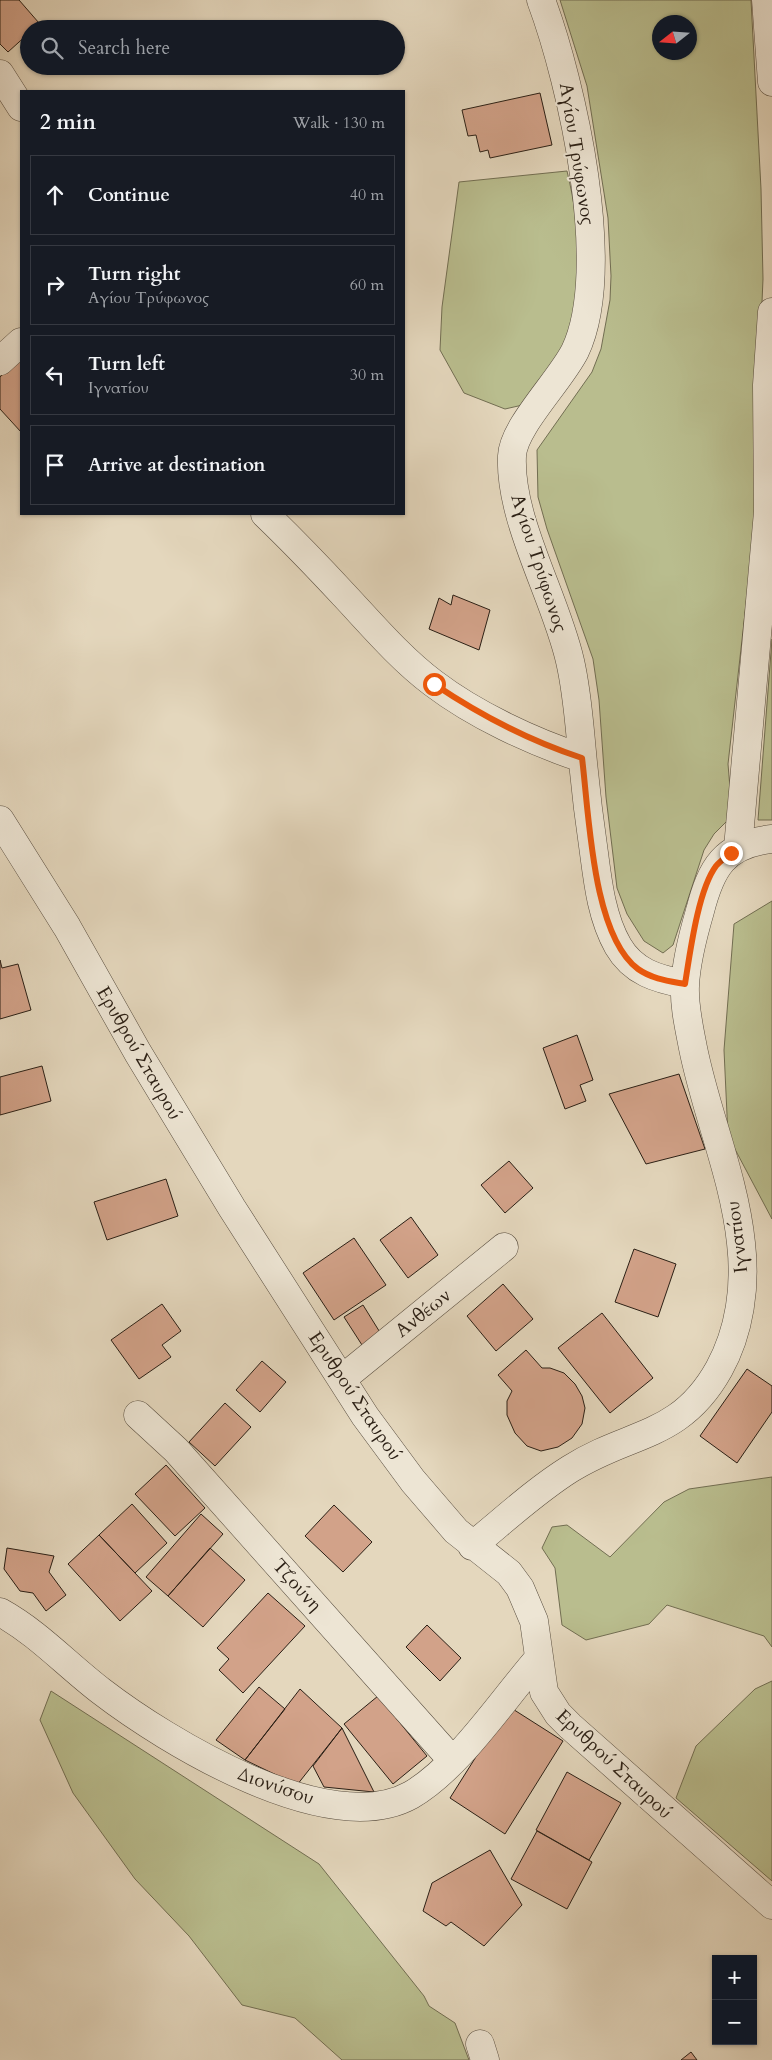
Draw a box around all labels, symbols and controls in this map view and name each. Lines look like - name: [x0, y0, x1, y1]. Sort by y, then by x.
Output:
- north arrow: [652, 15, 697, 60]
- search box: [20, 20, 405, 75]
- icon: search: [38, 34, 66, 62]
- text: Search here: [78, 35, 170, 61]
- street label: Αγίου Τρύφωνος: [553, 81, 601, 227]
- text: 2 min: [40, 108, 96, 137]
- text: Walk · 130 m: [293, 112, 385, 134]
- icon: ahead: [41, 181, 69, 209]
- text: Continue: [88, 182, 170, 208]
- text: 40 m: [350, 184, 384, 206]
- text: Turn right: [88, 261, 180, 287]
- icon: right: [41, 271, 69, 299]
- text: 60 m: [350, 274, 384, 296]
- text: Αγίου Τρύφωνος: [88, 287, 209, 309]
- text: Turn left: [88, 351, 165, 377]
- icon: left: [41, 361, 69, 389]
- text: 30 m: [350, 364, 384, 386]
- text: Ιγνατίου: [88, 377, 149, 399]
- icon: arrive: [41, 451, 69, 479]
- text: Arrive at destination: [88, 452, 265, 478]
- street label: Αγίου Τρύφωνος: [504, 491, 574, 635]
- route start: [423, 673, 446, 696]
- route end: [720, 842, 743, 865]
- street label: Ερυθρού Σταυρού: [90, 981, 188, 1125]
- street label: Ιγνατίου: [720, 1199, 754, 1275]
- street label: Ανθέων: [390, 1283, 456, 1343]
- street label: Ερυθρού Σταυρού: [302, 1326, 408, 1466]
- street label: Τζούνη: [266, 1553, 328, 1617]
- street label: Ερυθρού Σταυρού: [550, 1703, 678, 1825]
- street label: Διονύσου: [235, 1761, 317, 1811]
- map controls: [712, 1955, 757, 2045]
- button: +: [712, 1955, 757, 2000]
- button: −: [712, 2000, 757, 2045]

